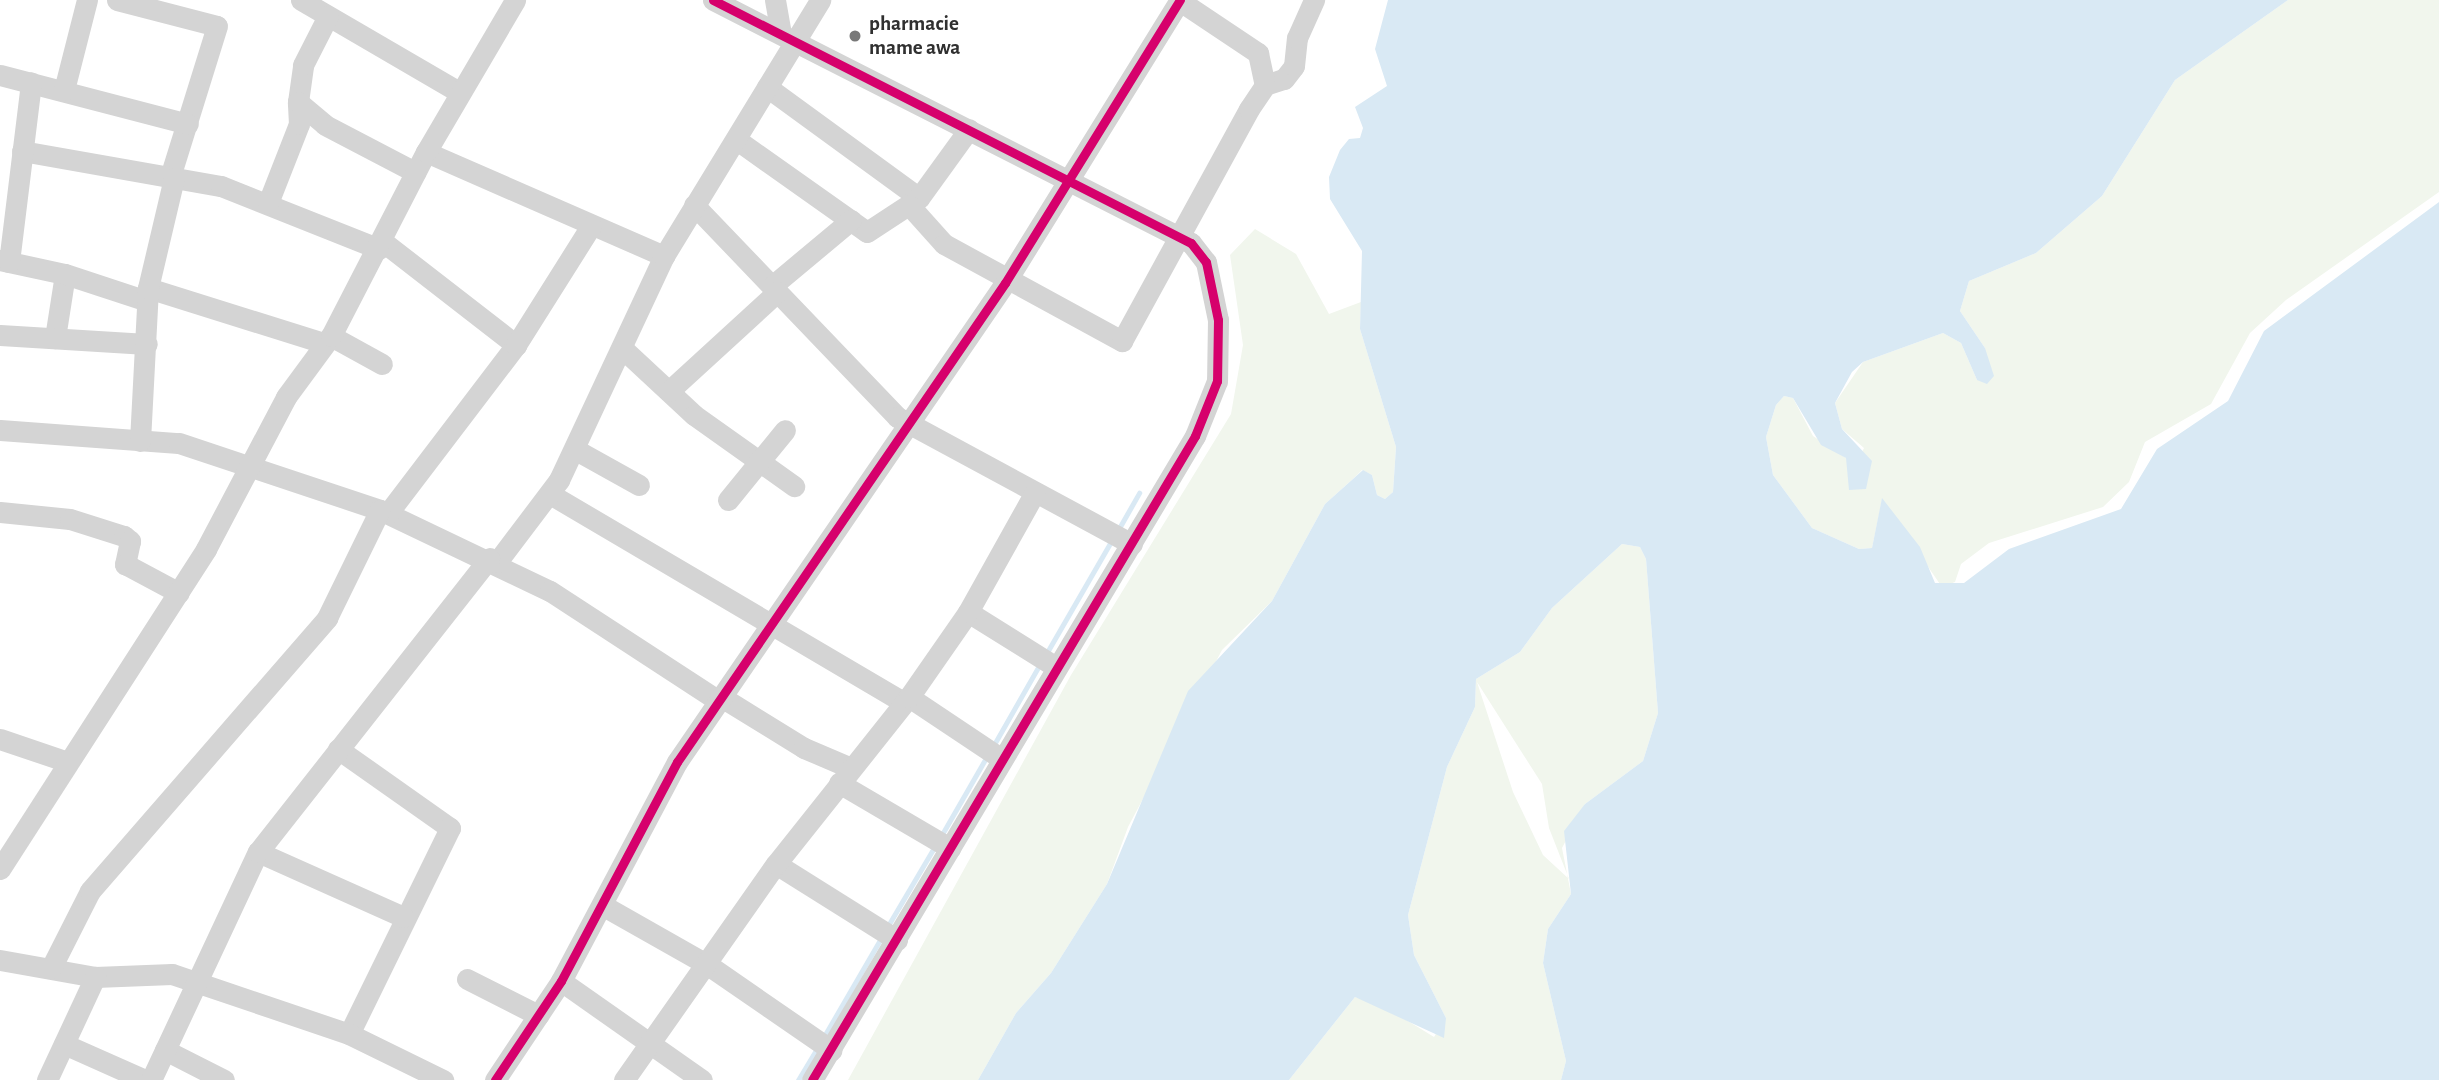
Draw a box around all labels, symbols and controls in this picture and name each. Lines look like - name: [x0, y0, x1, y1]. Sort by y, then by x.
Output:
- place label: pharmacie mame awa: [869, 11, 960, 61]
- marker: pharmacie mame awa: [847, 28, 863, 44]

